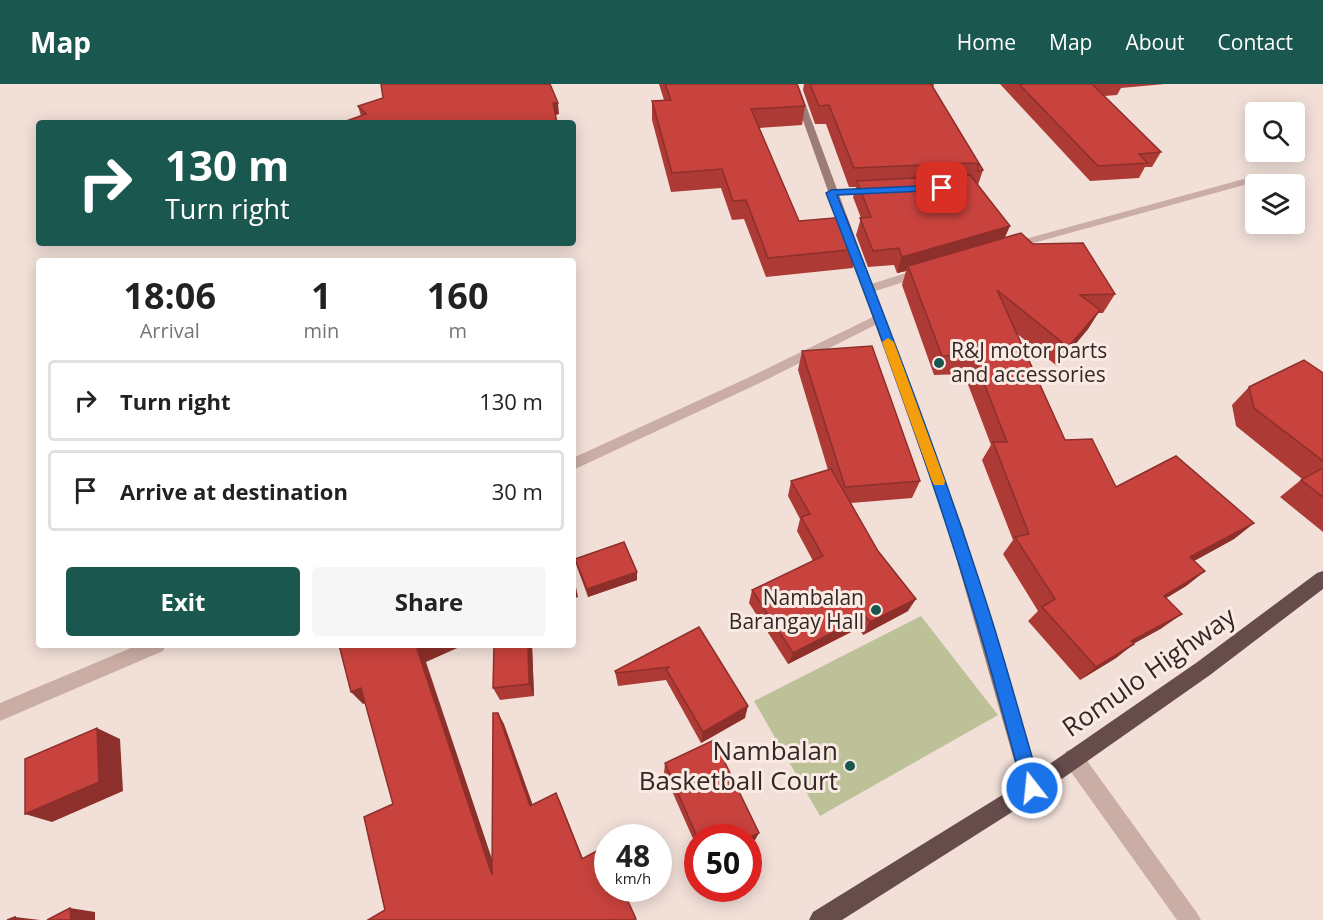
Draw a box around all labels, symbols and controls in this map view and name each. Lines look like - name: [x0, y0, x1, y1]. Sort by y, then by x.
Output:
- text: Map: [30, 23, 91, 61]
- text: Home: [957, 28, 1016, 56]
- text: Map: [1049, 28, 1092, 56]
- text: About: [1125, 28, 1185, 56]
- text: Contact: [1218, 28, 1293, 56]
- map controls: [1245, 102, 1305, 234]
- button: search: [1245, 102, 1305, 162]
- text: 130 m: [165, 136, 289, 193]
- icon: right: [66, 144, 144, 222]
- pin: [916, 162, 967, 213]
- icon: arrive: [925, 171, 958, 204]
- button: layers: [1245, 174, 1305, 234]
- text: Turn right: [165, 190, 290, 227]
- text: 18:06: [123, 271, 216, 320]
- text: 1: [311, 271, 332, 320]
- text: 160: [427, 271, 489, 320]
- text: Arrival: [140, 317, 200, 344]
- text: min: [303, 317, 339, 344]
- text: m: [448, 317, 467, 344]
- place label: R&J motor parts and accessories: [951, 336, 1107, 388]
- marker: R&J motor parts and accessories: [932, 356, 946, 370]
- icon: right: [69, 384, 102, 417]
- text: Turn right: [120, 386, 231, 416]
- text: 130 m: [479, 386, 543, 416]
- icon: arrive: [69, 474, 102, 507]
- text: Arrive at destination: [120, 476, 348, 506]
- text: 30 m: [492, 476, 543, 506]
- button: Exit: [66, 567, 300, 636]
- button: Share: [312, 567, 546, 636]
- place label: Nambalan Barangay Hall: [729, 583, 864, 635]
- street label: Romulo Highway: [1055, 597, 1243, 744]
- marker: Nambalan Barangay Hall: [869, 603, 883, 617]
- place label: Nambalan Basketball Court: [639, 732, 838, 798]
- position arrow: [1000, 756, 1064, 820]
- marker: Nambalan Basketball Court: [843, 759, 857, 773]
- speed limit sign: 50: [684, 824, 762, 902]
- text: 48: [616, 835, 650, 876]
- text: km/h: [615, 868, 651, 888]

